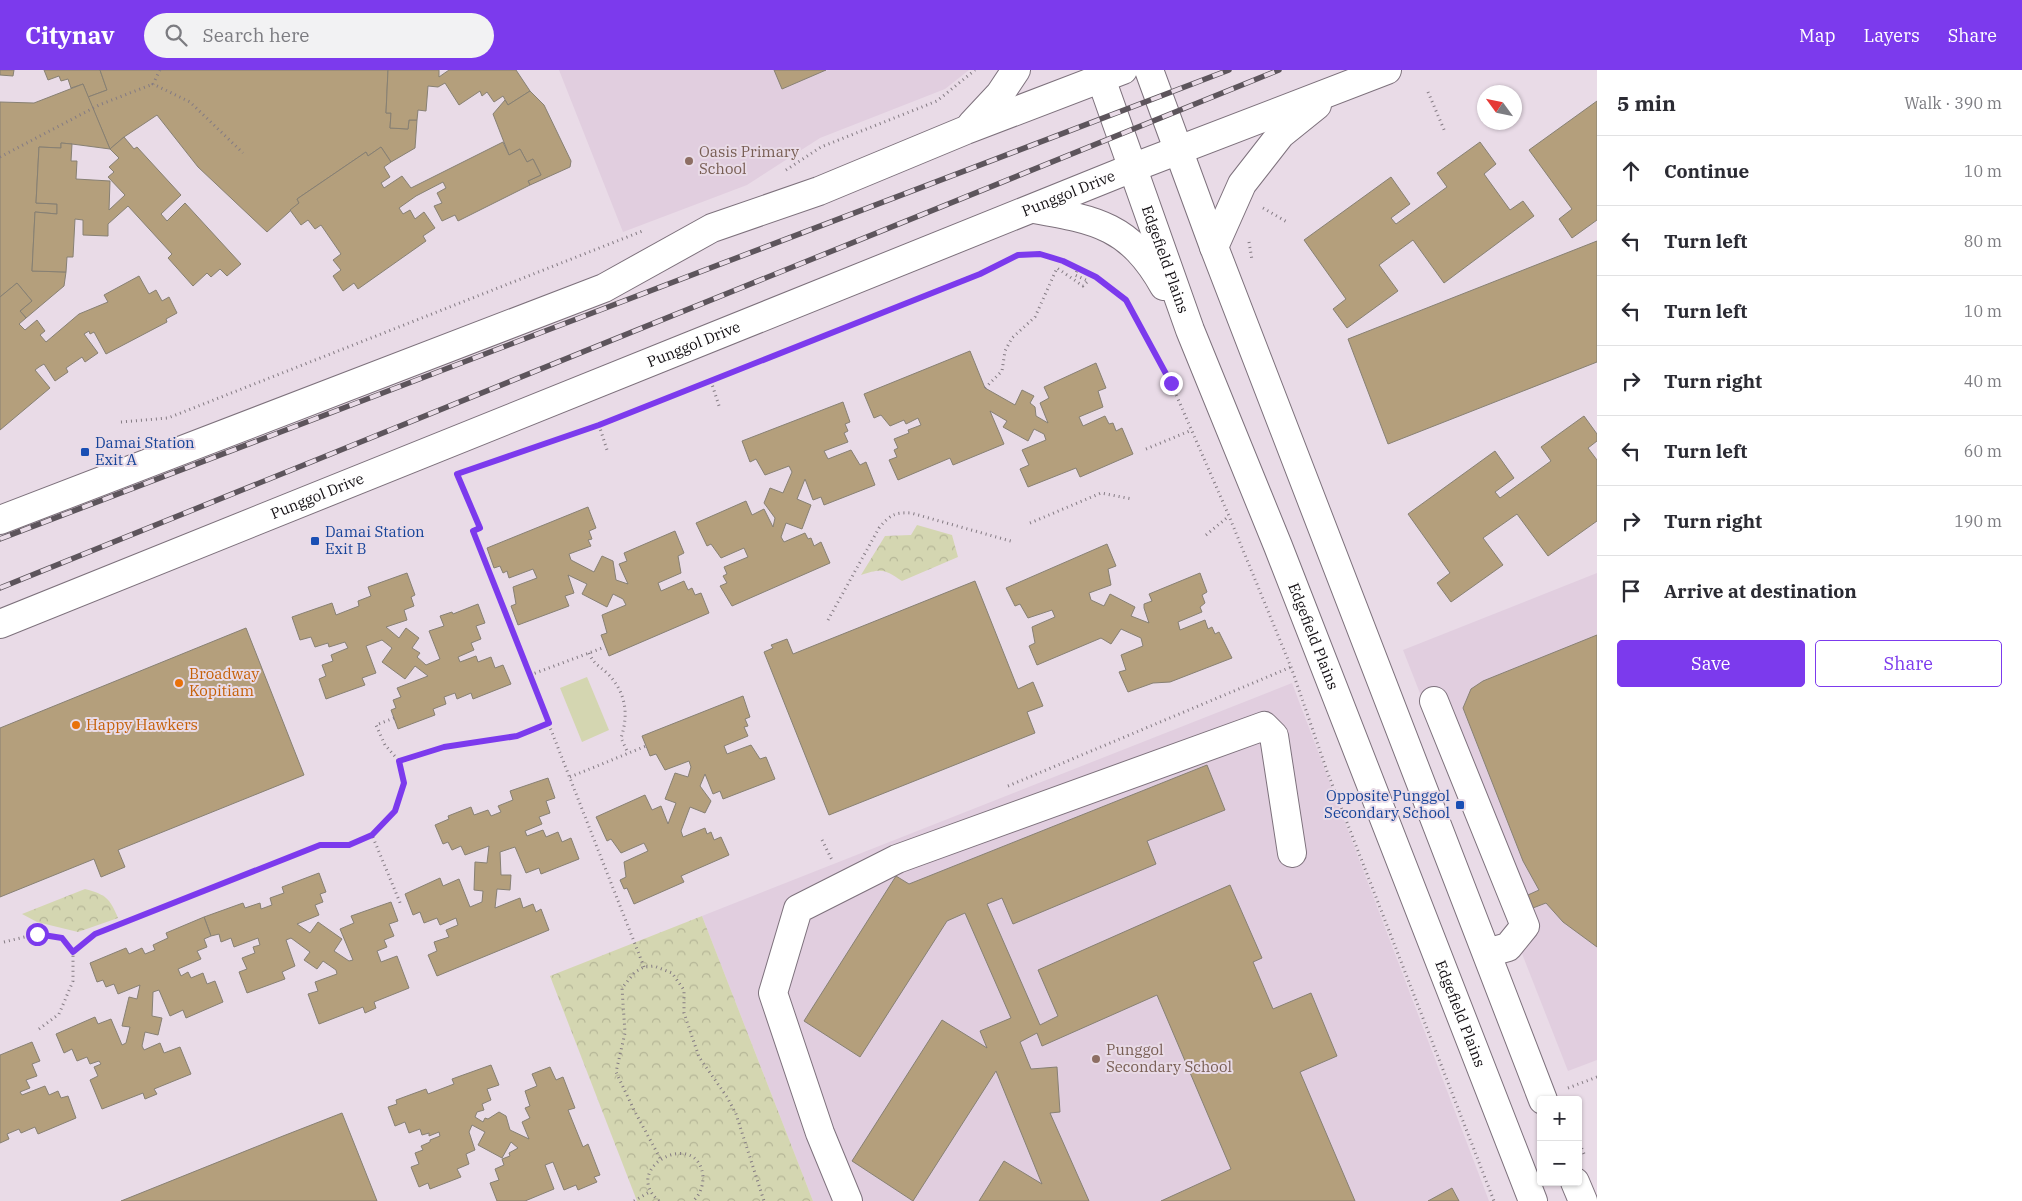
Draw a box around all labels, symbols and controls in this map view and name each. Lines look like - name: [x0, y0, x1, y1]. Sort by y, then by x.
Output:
- search box: [144, 13, 494, 58]
- text: Citynav: [25, 19, 114, 51]
- icon: search: [162, 21, 190, 49]
- text: Search here: [202, 23, 310, 47]
- text: Map: [1799, 24, 1836, 47]
- text: Layers: [1864, 24, 1920, 47]
- text: Share: [1948, 24, 1997, 47]
- north arrow: [1477, 85, 1522, 130]
- text: 5 min: [1617, 89, 1676, 117]
- text: Walk · 390 m: [1904, 93, 2002, 113]
- place label: Oasis Primary School: [699, 142, 799, 178]
- marker: Oasis Primary School: [683, 155, 695, 167]
- icon: ahead: [1617, 157, 1645, 185]
- text: Continue: [1664, 159, 1749, 183]
- text: 10 m: [1964, 161, 2002, 181]
- street label: Punggol Drive: [1019, 166, 1118, 220]
- street label: Edgefield Plains: [1138, 203, 1193, 316]
- icon: left: [1617, 227, 1645, 255]
- text: Turn left: [1664, 229, 1747, 253]
- text: 80 m: [1964, 231, 2002, 251]
- icon: left: [1617, 297, 1645, 325]
- text: Turn left: [1664, 299, 1747, 323]
- text: 10 m: [1964, 301, 2002, 321]
- street label: Punggol Drive: [644, 317, 743, 371]
- icon: right: [1617, 367, 1645, 395]
- text: Turn right: [1664, 369, 1762, 393]
- text: 40 m: [1964, 371, 2002, 391]
- route end: [1160, 372, 1183, 395]
- place label: Damai Station Exit A: [95, 433, 195, 469]
- icon: left: [1617, 437, 1645, 465]
- text: Turn left: [1664, 439, 1747, 463]
- text: 60 m: [1964, 441, 2002, 461]
- marker: Damai Station Exit A: [79, 446, 91, 458]
- street label: Punggol Drive: [268, 468, 366, 523]
- icon: right: [1617, 507, 1645, 535]
- text: Turn right: [1664, 509, 1762, 533]
- text: 190 m: [1954, 511, 2002, 531]
- place label: Damai Station Exit B: [325, 522, 425, 558]
- marker: Damai Station Exit B: [309, 535, 321, 547]
- icon: arrive: [1617, 577, 1645, 605]
- text: Arrive at destination: [1664, 579, 1857, 603]
- street label: Edgefield Plains: [1284, 580, 1343, 692]
- button: Save: [1617, 640, 1805, 687]
- button: Share: [1815, 640, 2002, 687]
- place label: Broadway Kopitiam: [189, 664, 259, 700]
- marker: Broadway Kopitiam: [173, 677, 185, 689]
- place label: Happy Hawkers: [86, 715, 198, 734]
- marker: Happy Hawkers: [70, 719, 82, 731]
- place label: Opposite Punggol Secondary School: [1324, 786, 1450, 822]
- marker: Opposite Punggol Secondary School: [1454, 799, 1466, 811]
- route start: [26, 923, 49, 946]
- street label: Edgefield Plains: [1431, 957, 1490, 1070]
- place label: Punggol Secondary School: [1106, 1040, 1232, 1076]
- marker: Punggol Secondary School: [1090, 1053, 1102, 1065]
- map controls: [1537, 1096, 1582, 1186]
- button: +: [1537, 1096, 1582, 1141]
- button: −: [1537, 1141, 1582, 1186]

